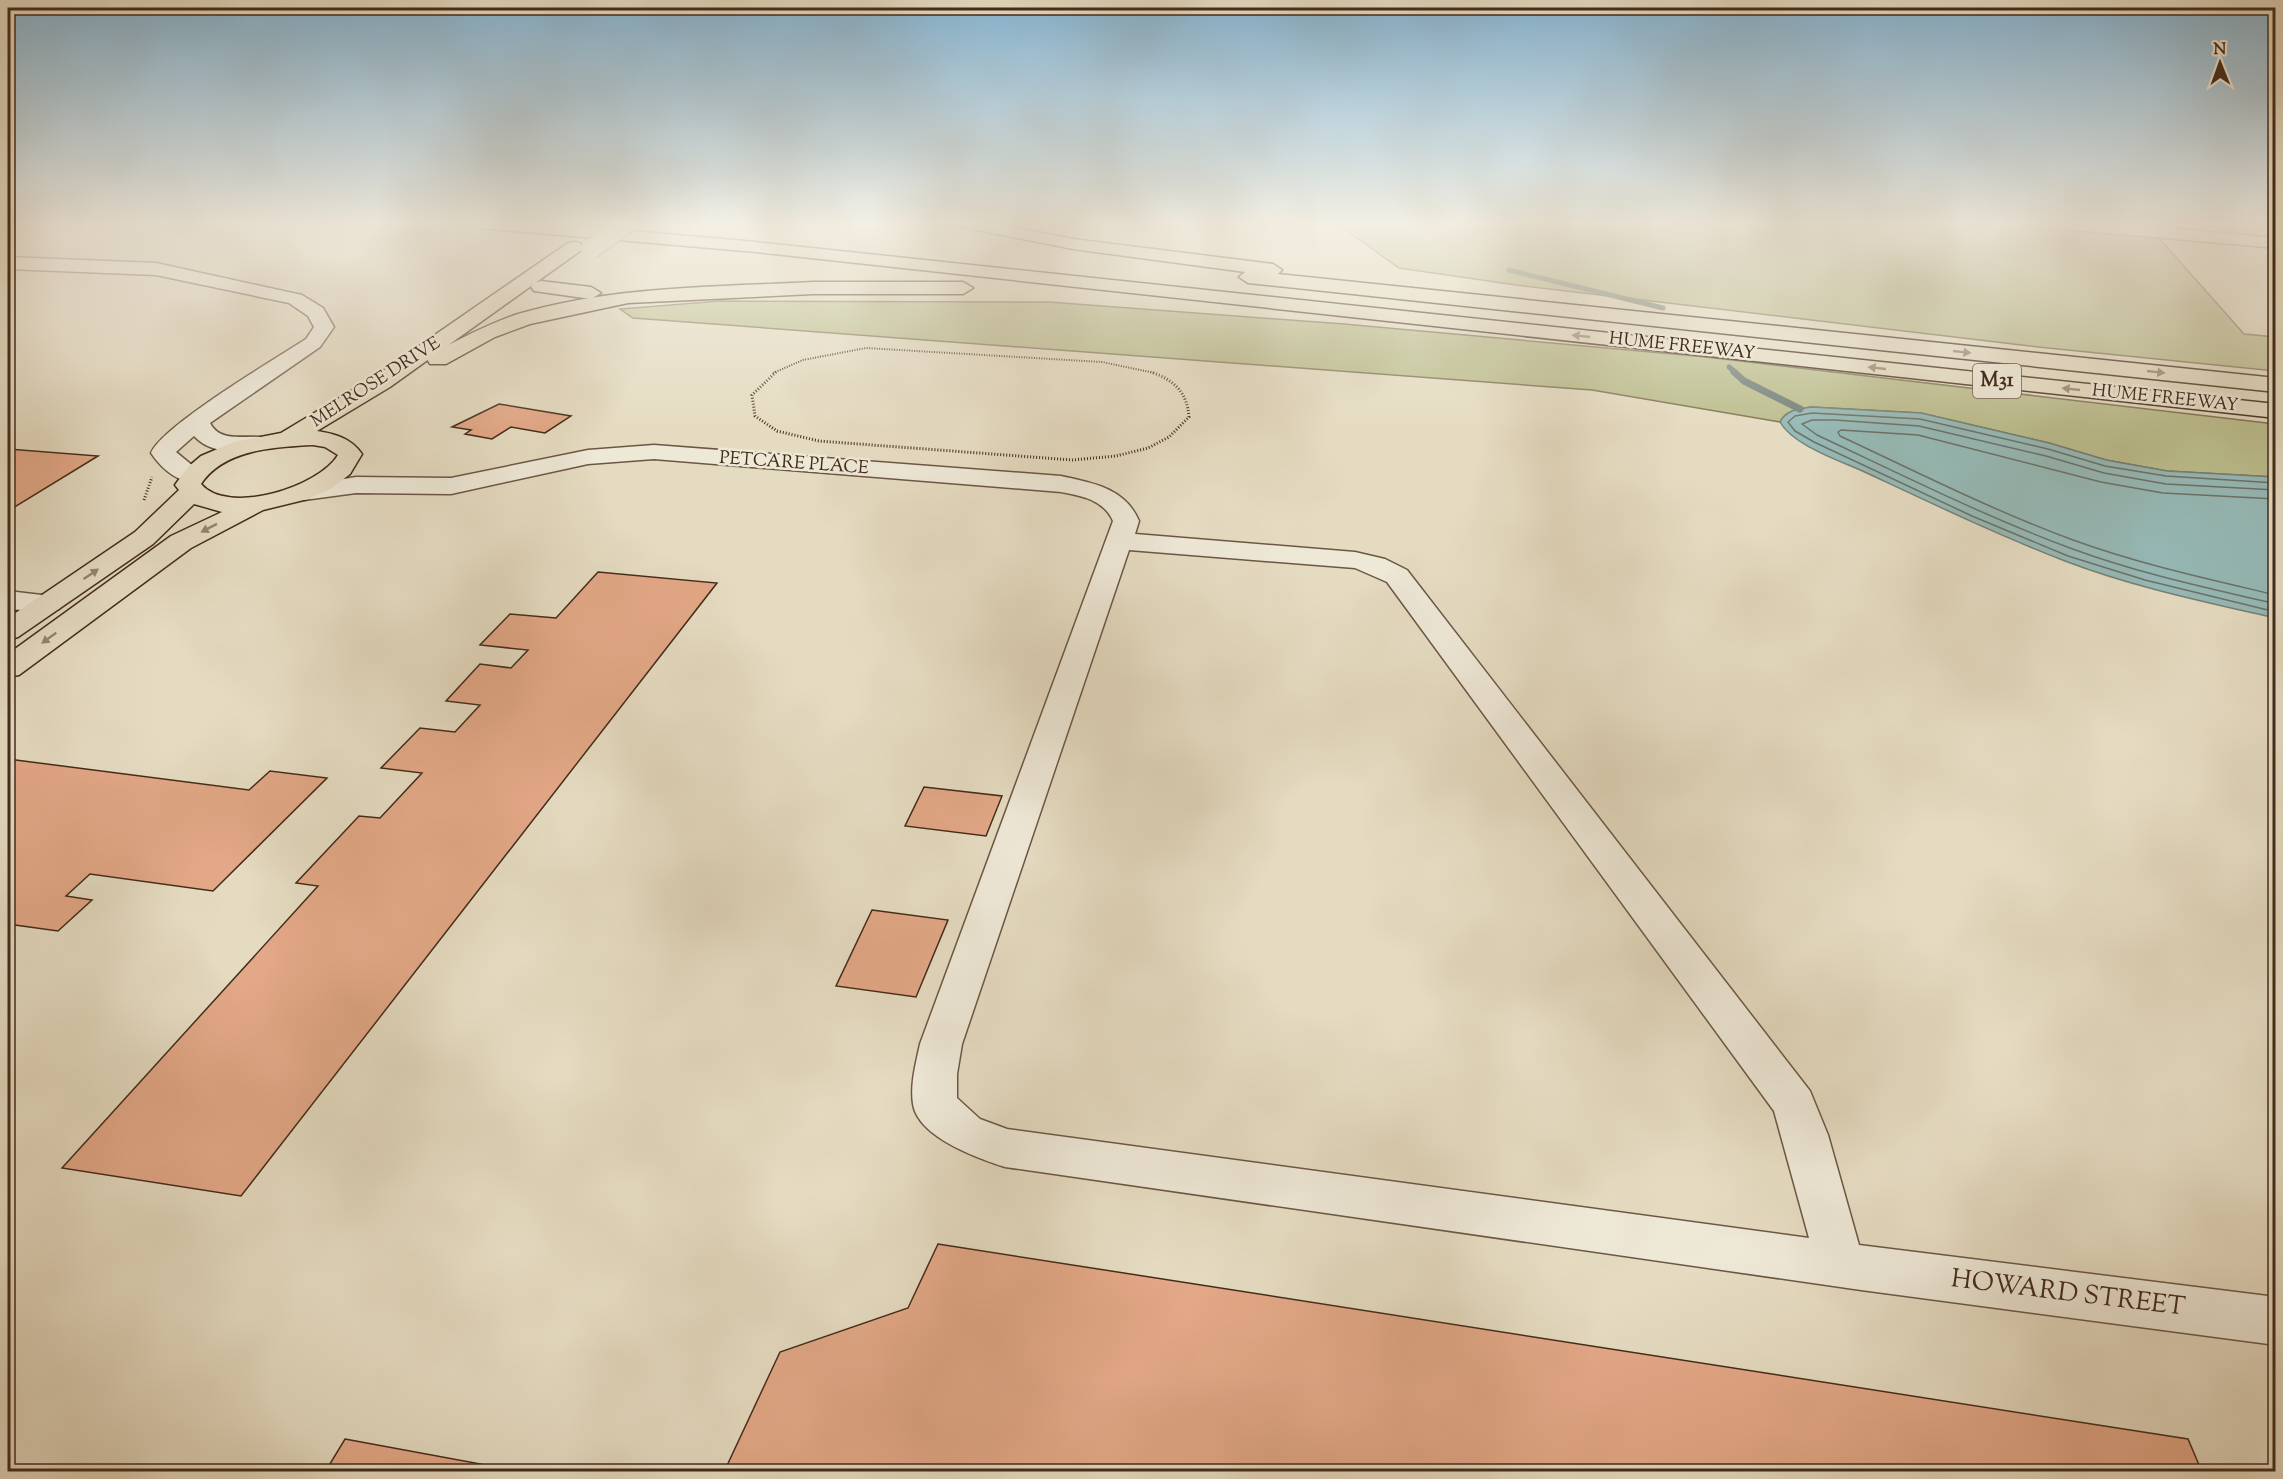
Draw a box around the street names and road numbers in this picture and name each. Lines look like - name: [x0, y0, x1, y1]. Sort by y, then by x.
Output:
- street label: HUME FREEWAY: [1608, 326, 1757, 368]
- street label: MELROSE DRIVE: [306, 331, 446, 435]
- road number: M31: [1973, 364, 2021, 398]
- street label: HUME FREEWAY: [2091, 378, 2240, 420]
- street label: PETCARE PLACE: [718, 446, 870, 482]
- street label: HOWARD STREET: [1949, 1261, 2187, 1327]

